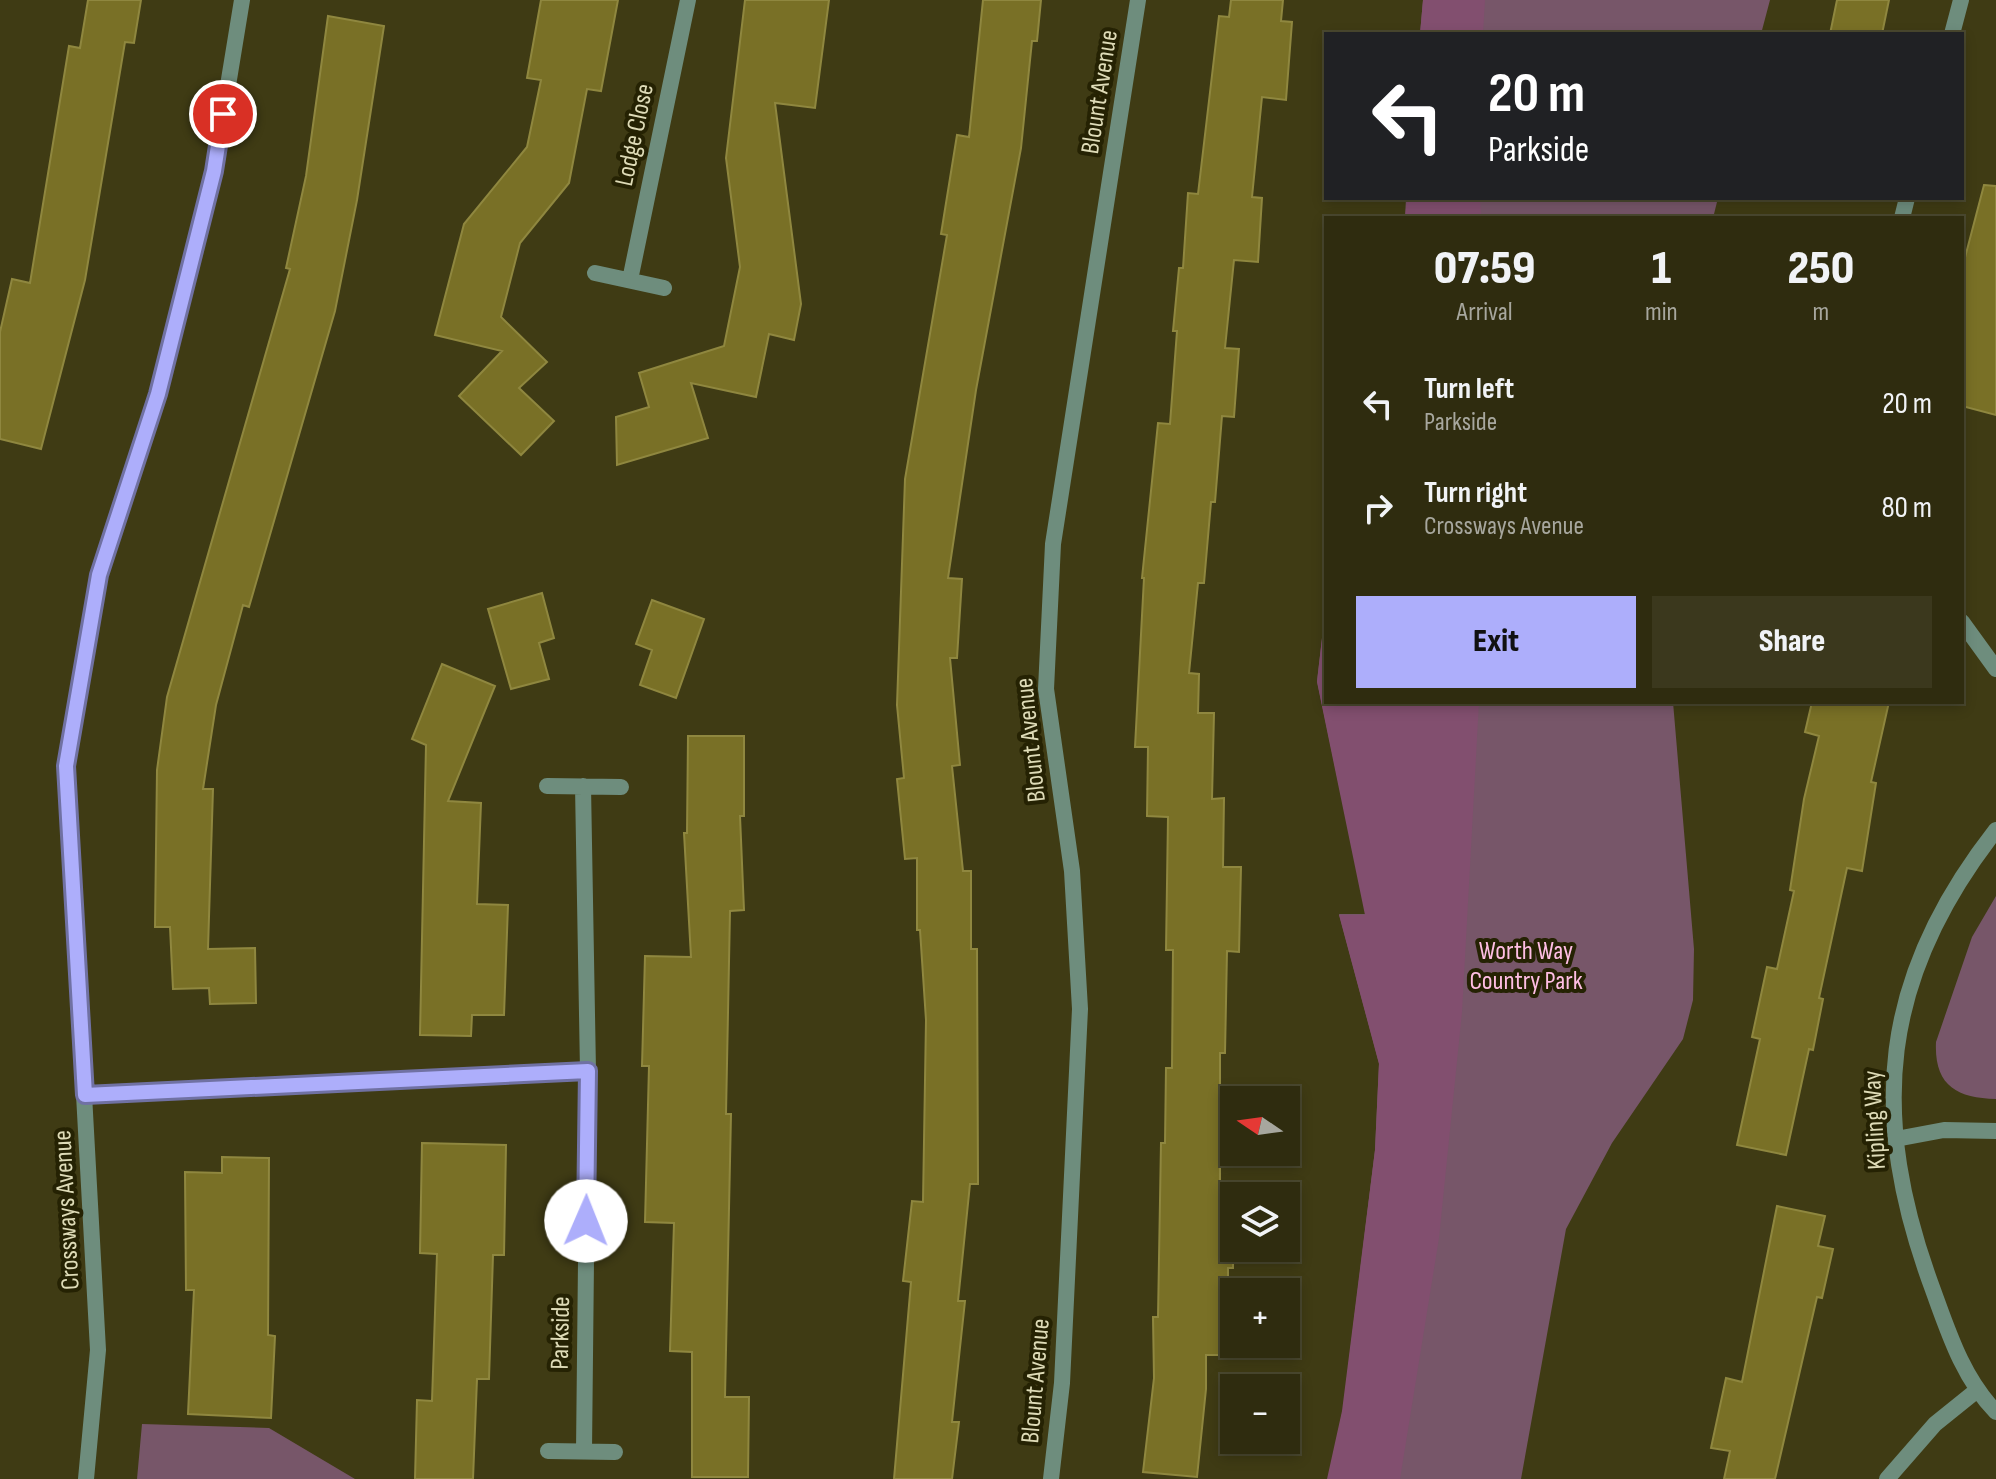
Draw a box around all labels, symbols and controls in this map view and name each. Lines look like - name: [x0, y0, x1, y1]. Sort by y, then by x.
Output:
- street label: Blount Avenue: [1075, 28, 1125, 156]
- text: 20 m: [1488, 61, 1585, 128]
- icon: left: [1356, 64, 1460, 168]
- pin: [189, 80, 257, 148]
- street label: Lodge Close: [609, 81, 661, 189]
- icon: arrive: [201, 92, 245, 136]
- text: Parkside: [1488, 129, 1589, 172]
- text: 07:59: [1434, 240, 1535, 297]
- text: 1: [1652, 240, 1671, 297]
- text: 250: [1787, 240, 1854, 297]
- text: Arrival: [1457, 297, 1513, 328]
- text: min: [1645, 297, 1678, 328]
- text: m: [1813, 297, 1829, 328]
- text: Turn left: [1424, 371, 1514, 407]
- icon: left: [1356, 382, 1400, 426]
- text: 20 m: [1882, 386, 1932, 422]
- text: Parkside: [1424, 407, 1497, 438]
- text: Turn right: [1424, 475, 1527, 511]
- icon: right: [1356, 486, 1400, 530]
- text: 80 m: [1881, 490, 1932, 526]
- text: Crossways Avenue: [1424, 511, 1584, 542]
- button: Exit: [1356, 596, 1636, 688]
- button: Share: [1652, 596, 1932, 688]
- street label: Blount Avenue: [1009, 676, 1053, 804]
- park label: Worth Way Country Park: [1469, 936, 1583, 997]
- street label: Kipling Way: [1857, 1070, 1893, 1170]
- north arrow: [1220, 1086, 1300, 1166]
- map controls: [1220, 1086, 1300, 1454]
- street label: Crossways Avenue: [47, 1129, 87, 1291]
- position arrow: [544, 1179, 628, 1263]
- button: layers: [1220, 1182, 1300, 1262]
- button: +: [1220, 1278, 1300, 1358]
- street label: Parkside: [545, 1296, 577, 1370]
- street label: Blount Avenue: [1015, 1317, 1057, 1445]
- button: −: [1220, 1374, 1300, 1454]

